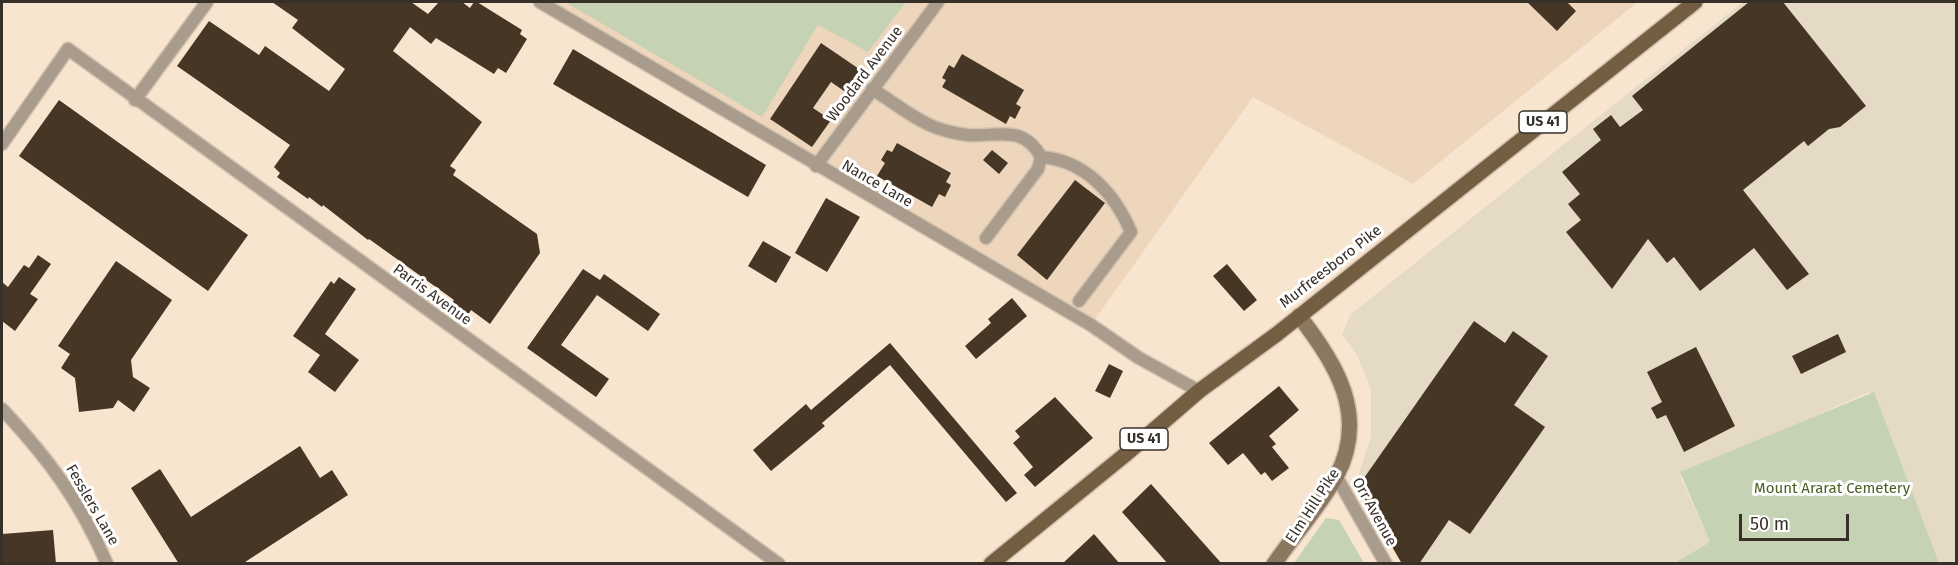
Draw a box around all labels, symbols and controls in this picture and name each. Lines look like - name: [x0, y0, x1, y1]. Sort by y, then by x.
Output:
- street label: Woodard Avenue: [823, 23, 907, 125]
- road number: US 41: [1519, 111, 1567, 133]
- street label: Nance Lane: [838, 157, 916, 211]
- street label: Murfreesboro Pike: [1276, 222, 1386, 312]
- street label: Parris Avenue: [389, 260, 475, 330]
- road number: US 41: [1120, 428, 1168, 450]
- street label: Fesslers Lane: [62, 461, 122, 549]
- street label: Elm Hill Pike: [1282, 465, 1344, 547]
- street label: Orr Avenue: [1348, 475, 1400, 549]
- park label: Mount Ararat Cemetery: [1754, 480, 1910, 498]
- scale bar: [1742, 502, 1852, 540]
- text: 50 m: [1750, 513, 1789, 535]

